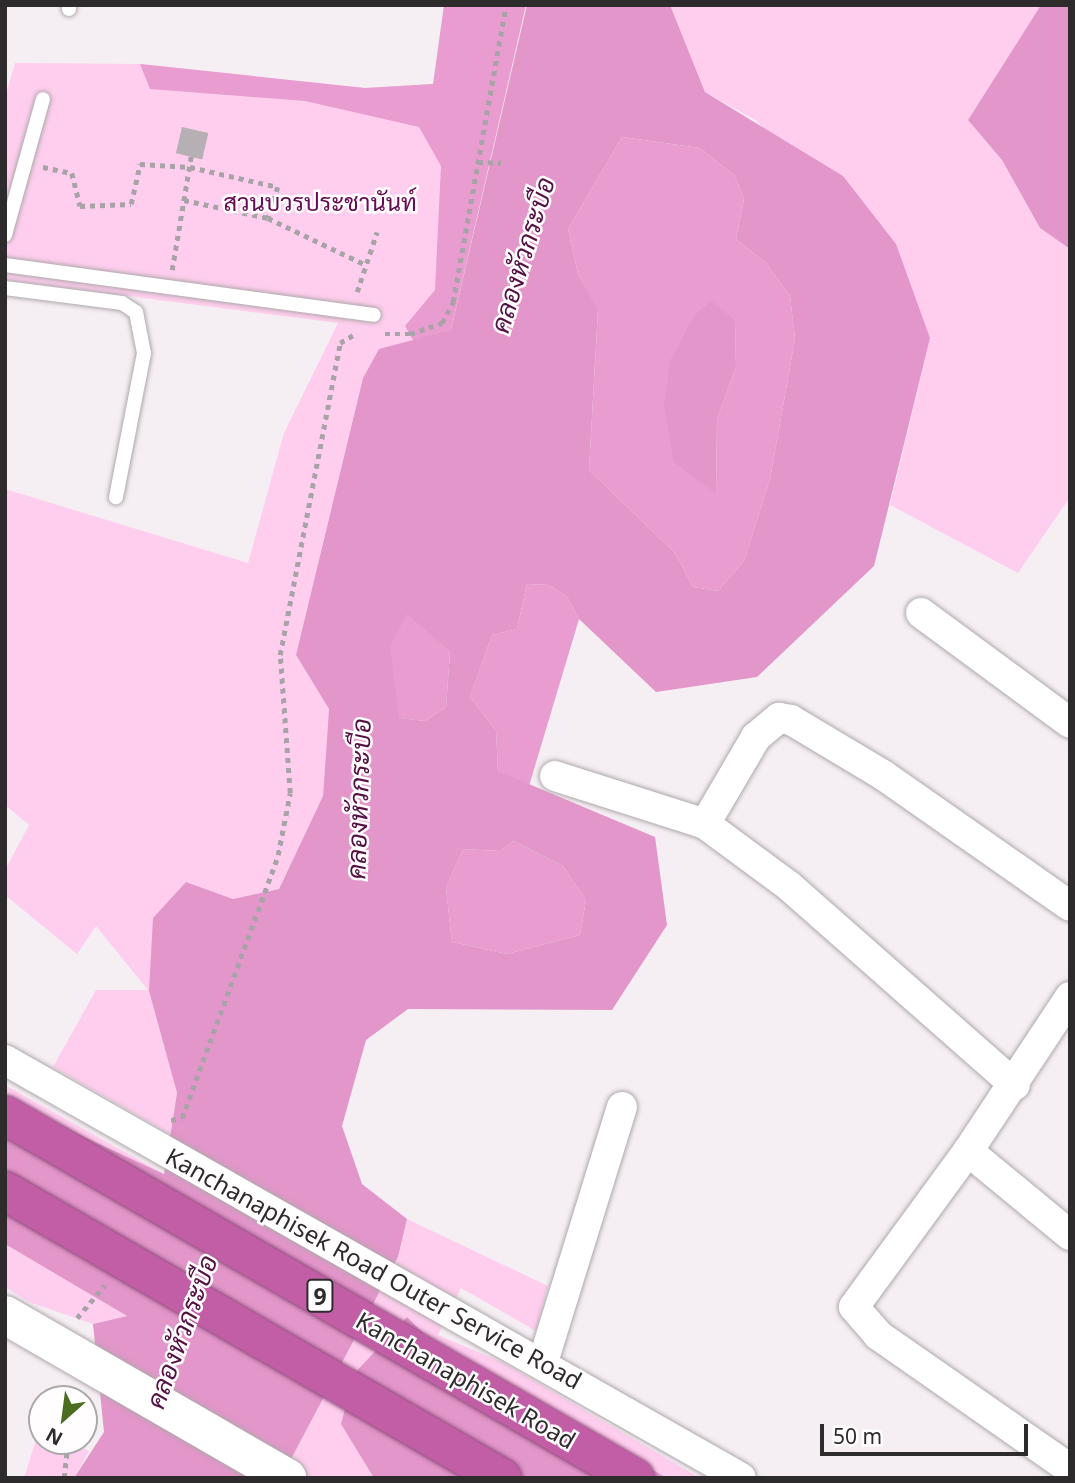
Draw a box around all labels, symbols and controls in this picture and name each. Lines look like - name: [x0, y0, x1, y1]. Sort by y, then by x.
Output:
- water label: คลองหัวกระบือ: [485, 173, 561, 337]
- park label: สวนบวรประชานันท์: [223, 188, 417, 216]
- water label: คลองหัวกระบือ: [341, 718, 377, 880]
- street label: Kanchanaphisek Road Outer Service Road: [161, 1141, 587, 1395]
- water label: คลองหัวกระบือ: [140, 1251, 224, 1413]
- road number: 9: [306, 1276, 334, 1316]
- street label: Kanchanaphisek Road: [351, 1305, 581, 1455]
- north arrow: [28, 1385, 98, 1455]
- scale bar: [823, 1410, 1031, 1454]
- text: N: [41, 1422, 67, 1452]
- text: 50 m: [833, 1422, 882, 1450]

